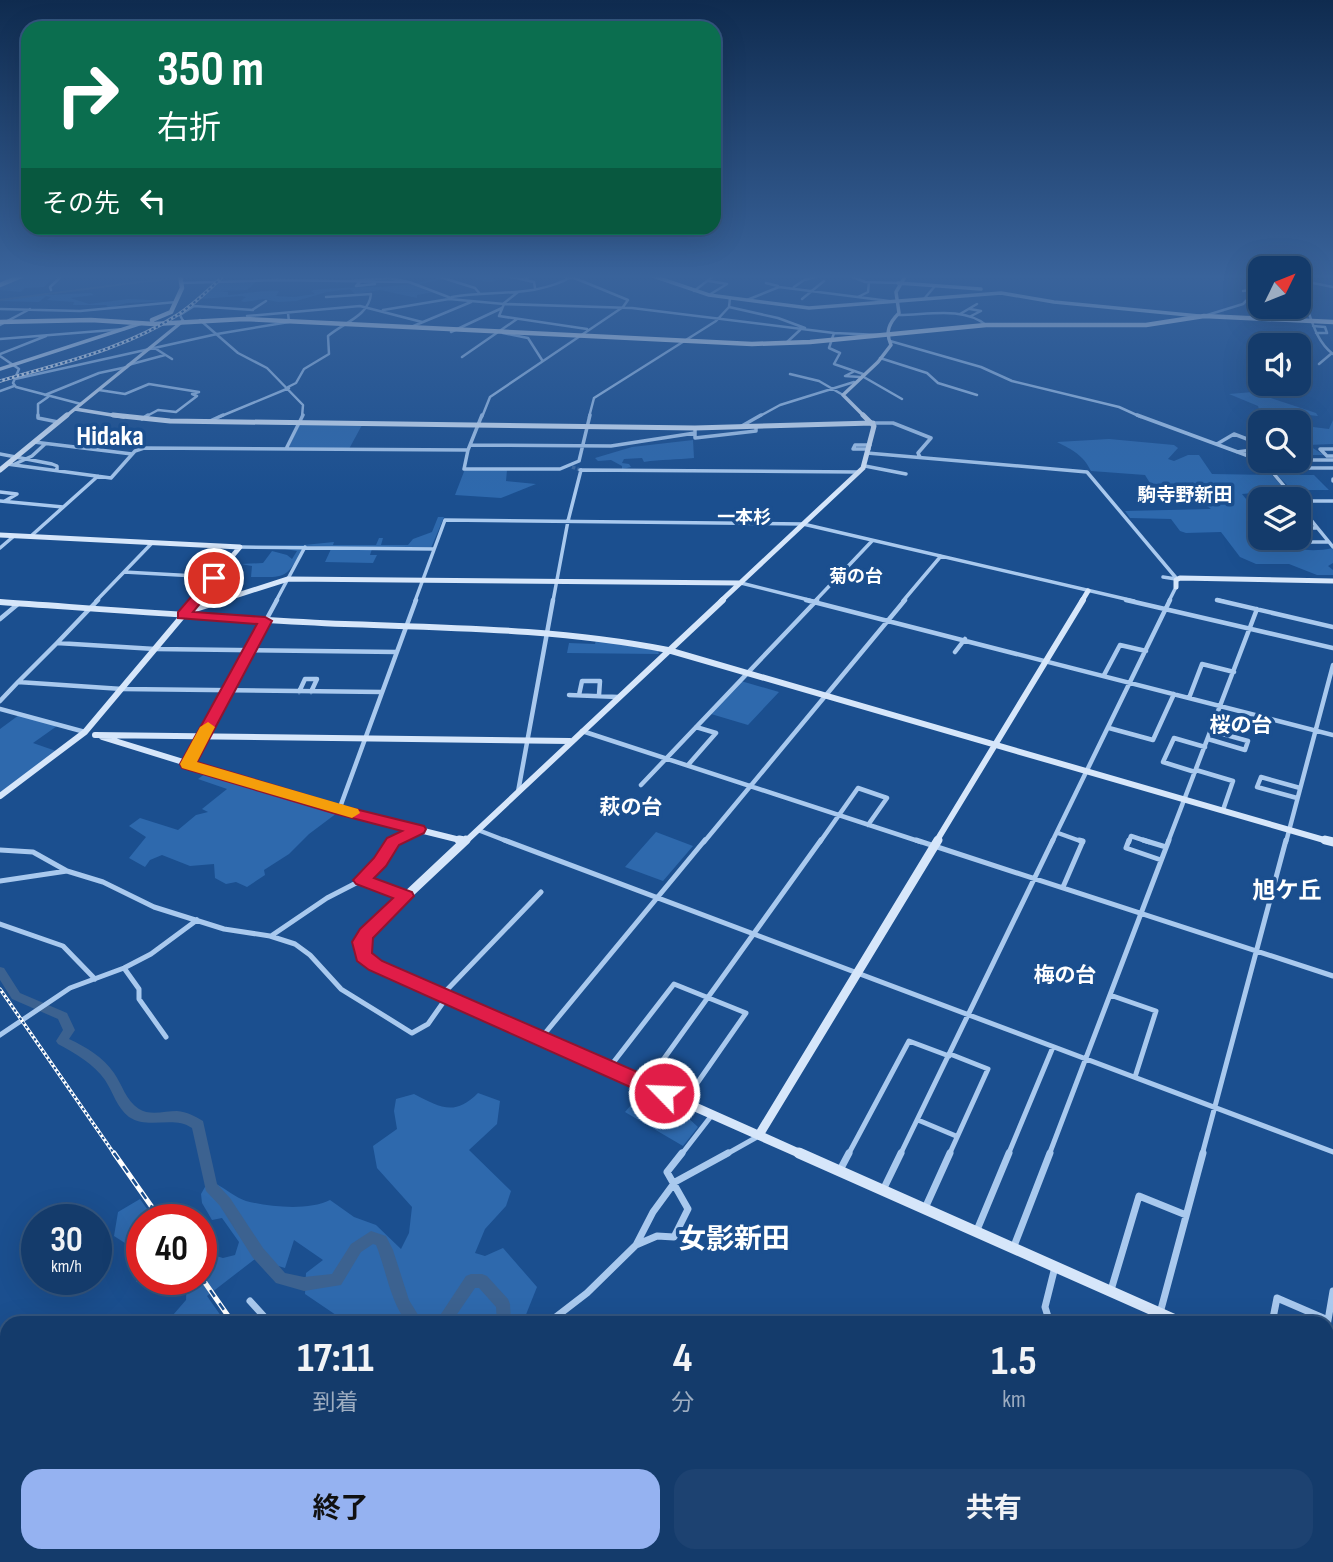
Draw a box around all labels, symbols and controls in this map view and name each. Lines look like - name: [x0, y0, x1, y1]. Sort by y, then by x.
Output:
- text: 350 m: [157, 41, 264, 100]
- icon: right: [42, 49, 133, 140]
- text: 右折: [157, 109, 221, 148]
- icon: left: [134, 182, 172, 220]
- text: その先: [42, 189, 120, 220]
- north arrow: [1248, 256, 1311, 318]
- map controls: [1248, 256, 1311, 550]
- button: sound: [1248, 333, 1311, 396]
- button: search: [1248, 410, 1311, 473]
- district label: Hidaka: [76, 420, 144, 453]
- district label: 駒寺野新田: [1137, 484, 1233, 507]
- button: layers: [1248, 487, 1311, 550]
- district label: 一本杉: [717, 507, 771, 528]
- pin: [184, 548, 244, 608]
- icon: arrive: [195, 559, 233, 597]
- district label: 菊の台: [829, 566, 883, 587]
- district label: 桜の台: [1210, 713, 1273, 738]
- district label: 萩の台: [600, 795, 663, 820]
- district label: 旭ケ丘: [1253, 877, 1322, 905]
- district label: 梅の台: [1034, 963, 1097, 988]
- position arrow: [627, 1056, 701, 1130]
- speed limit sign: 40: [126, 1204, 217, 1295]
- text: 30: [50, 1219, 83, 1262]
- district label: 女影新田: [678, 1223, 790, 1256]
- text: km/h: [51, 1256, 82, 1277]
- text: 17:11: [297, 1333, 374, 1384]
- text: 4: [673, 1333, 692, 1384]
- text: 1.5: [991, 1336, 1037, 1387]
- text: km: [1002, 1386, 1026, 1414]
- text: 到着: [313, 1389, 359, 1417]
- text: 分: [671, 1389, 694, 1417]
- button: 終了: [21, 1469, 660, 1549]
- button: 共有: [674, 1469, 1313, 1549]

